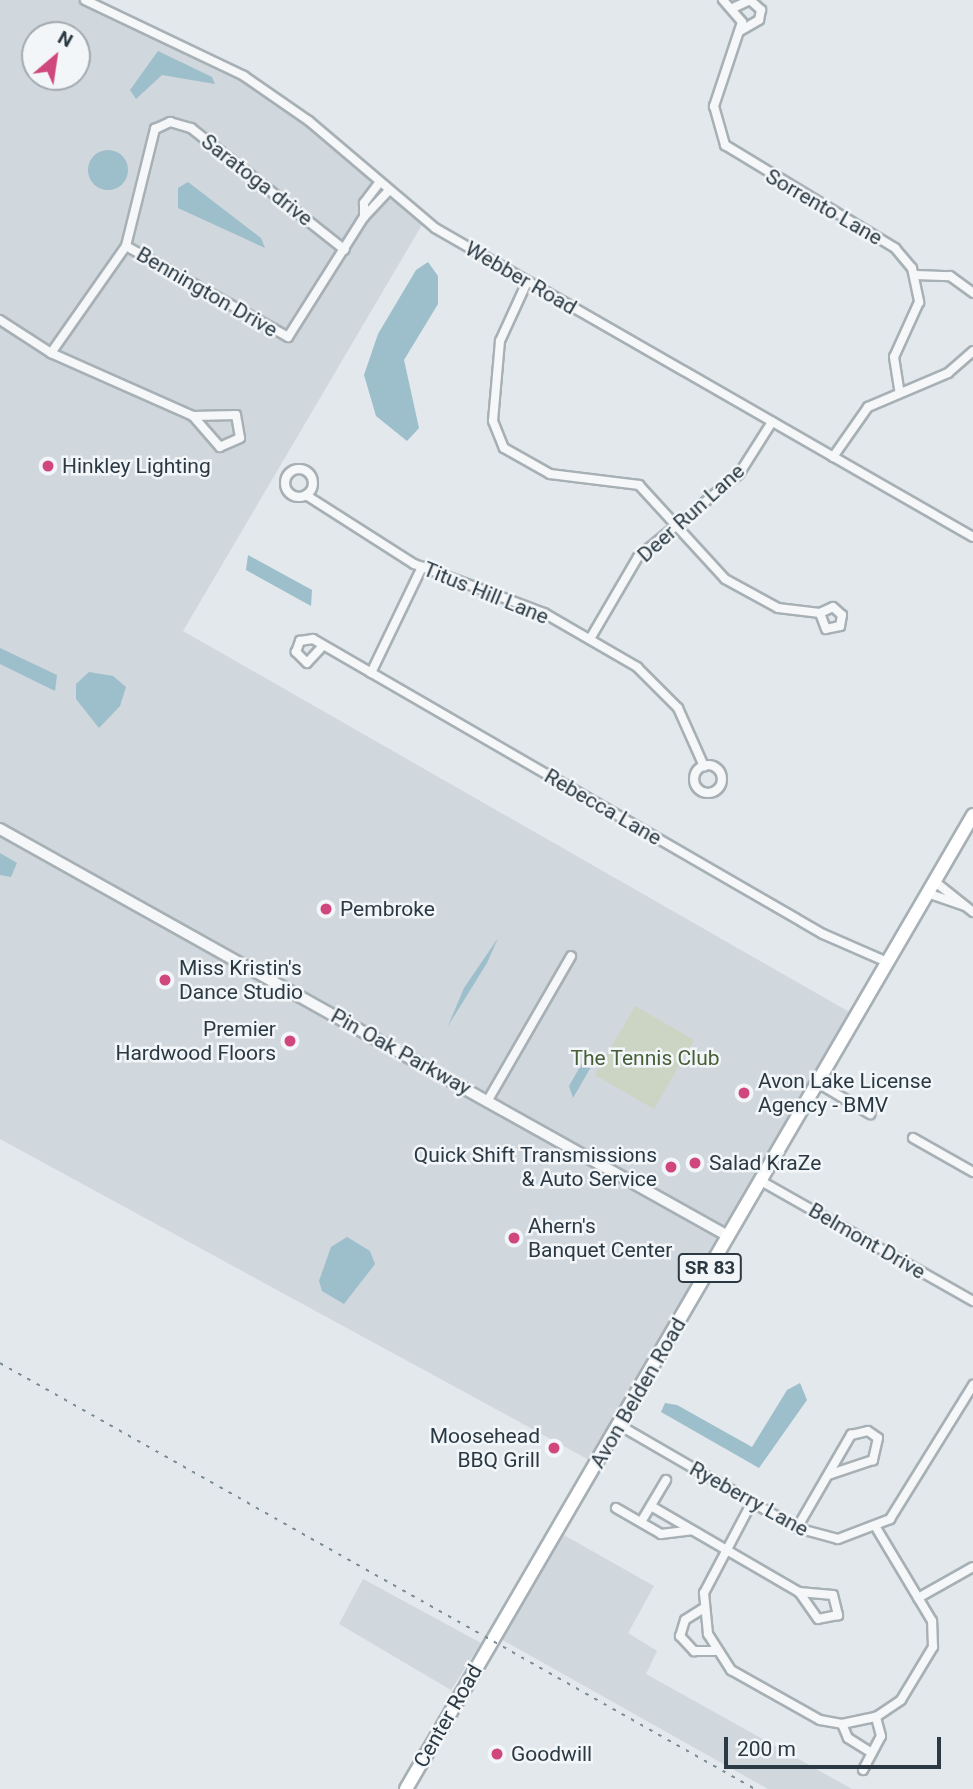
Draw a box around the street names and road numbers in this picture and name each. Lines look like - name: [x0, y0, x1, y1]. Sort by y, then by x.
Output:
- street label: Saratoga drive: [196, 129, 318, 231]
- street label: Sorrento Lane: [761, 163, 887, 251]
- street label: Webber Road: [461, 236, 581, 320]
- street label: Bennington Drive: [132, 241, 282, 343]
- street label: Deer Run Lane: [632, 458, 750, 568]
- street label: Titus Hill Lane: [420, 556, 552, 630]
- street label: Rebecca Lane: [540, 763, 666, 851]
- street label: Pin Oak Parkway: [327, 1003, 475, 1101]
- street label: Belmont Drive: [804, 1197, 930, 1285]
- road number: SR 83: [677, 1252, 743, 1284]
- street label: Avon Belden Road: [585, 1313, 691, 1473]
- street label: Ryeberry Lane: [685, 1456, 813, 1542]
- street label: Center Road: [408, 1660, 488, 1772]

